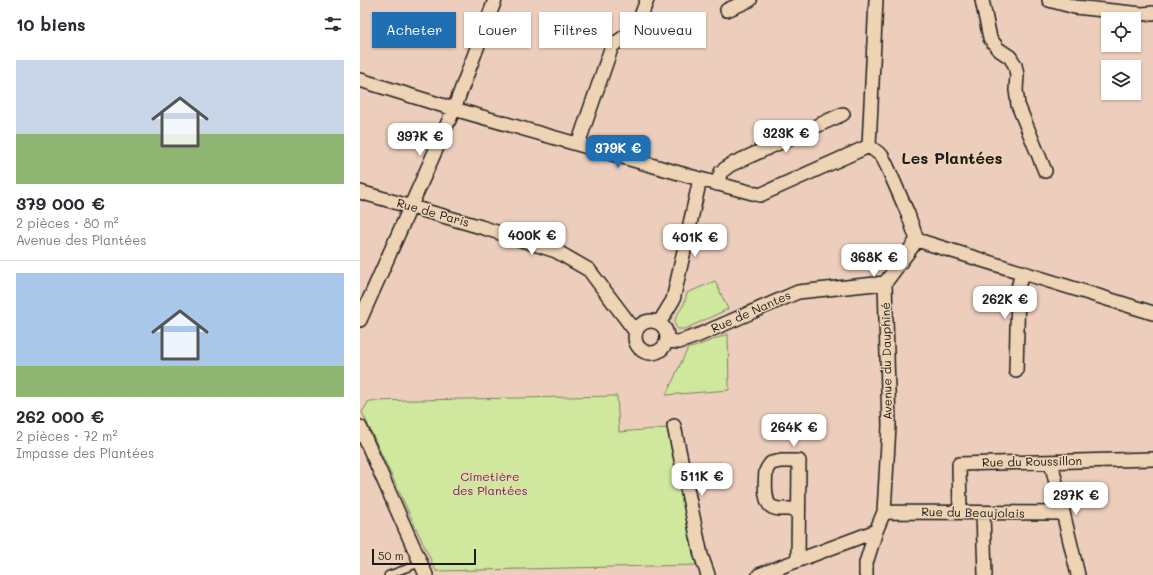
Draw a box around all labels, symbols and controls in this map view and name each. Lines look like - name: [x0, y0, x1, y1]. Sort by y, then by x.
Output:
- chip: Acheter: [372, 12, 456, 48]
- chip: Louer: [464, 12, 531, 48]
- chip: Filtres: [539, 12, 612, 48]
- chip: Nouveau: [620, 12, 706, 48]
- map controls: [1101, 12, 1141, 100]
- button: locate: [1101, 12, 1141, 52]
- text: 10 biens: [16, 13, 86, 35]
- icon: filters: [322, 13, 344, 35]
- button: layers: [1101, 60, 1141, 100]
- icon: home: [144, 86, 216, 158]
- pin: 323K €: [753, 120, 819, 154]
- pin: 397K €: [387, 123, 453, 157]
- text: 323K €: [763, 124, 809, 141]
- text: 397K €: [397, 127, 443, 144]
- pin: 379K €: [585, 135, 651, 169]
- text: 379K €: [595, 139, 641, 156]
- district label: Les Plantées: [901, 147, 1003, 168]
- text: 379 000 €: [16, 192, 105, 214]
- street label: Rue de Paris: [395, 194, 472, 230]
- text: 2 pièces · 80 m²: [16, 214, 119, 231]
- pin: 400K €: [499, 222, 565, 256]
- pin: 401K €: [662, 224, 728, 258]
- text: 400K €: [508, 226, 556, 243]
- text: 401K €: [672, 228, 718, 245]
- text: Avenue des Plantées: [16, 231, 147, 248]
- pin: 368K €: [841, 244, 907, 278]
- text: 368K €: [850, 248, 898, 265]
- street label: Rue de Nantes: [708, 286, 793, 336]
- pin: 262K €: [972, 286, 1038, 320]
- text: 262K €: [982, 290, 1028, 307]
- icon: home: [144, 299, 216, 371]
- street label: Avenue du Dauphiné: [877, 302, 895, 420]
- text: 262 000 €: [16, 405, 104, 427]
- pin: 264K €: [761, 414, 827, 448]
- text: 264K €: [770, 418, 818, 435]
- text: 2 pièces · 72 m²: [16, 427, 117, 444]
- text: Impasse des Plantées: [16, 444, 154, 461]
- street label: Rue du Roussillon: [982, 452, 1082, 470]
- pin: 511K €: [669, 463, 735, 497]
- text: 511K €: [681, 467, 723, 484]
- park label: Cimetière des Plantées: [452, 468, 528, 498]
- pin: 297K €: [1043, 482, 1109, 516]
- text: 297K €: [1053, 486, 1099, 503]
- street label: Rue du Beaujolais: [921, 503, 1025, 521]
- scale bar: [372, 547, 476, 566]
- text: 50 m: [378, 548, 404, 563]

